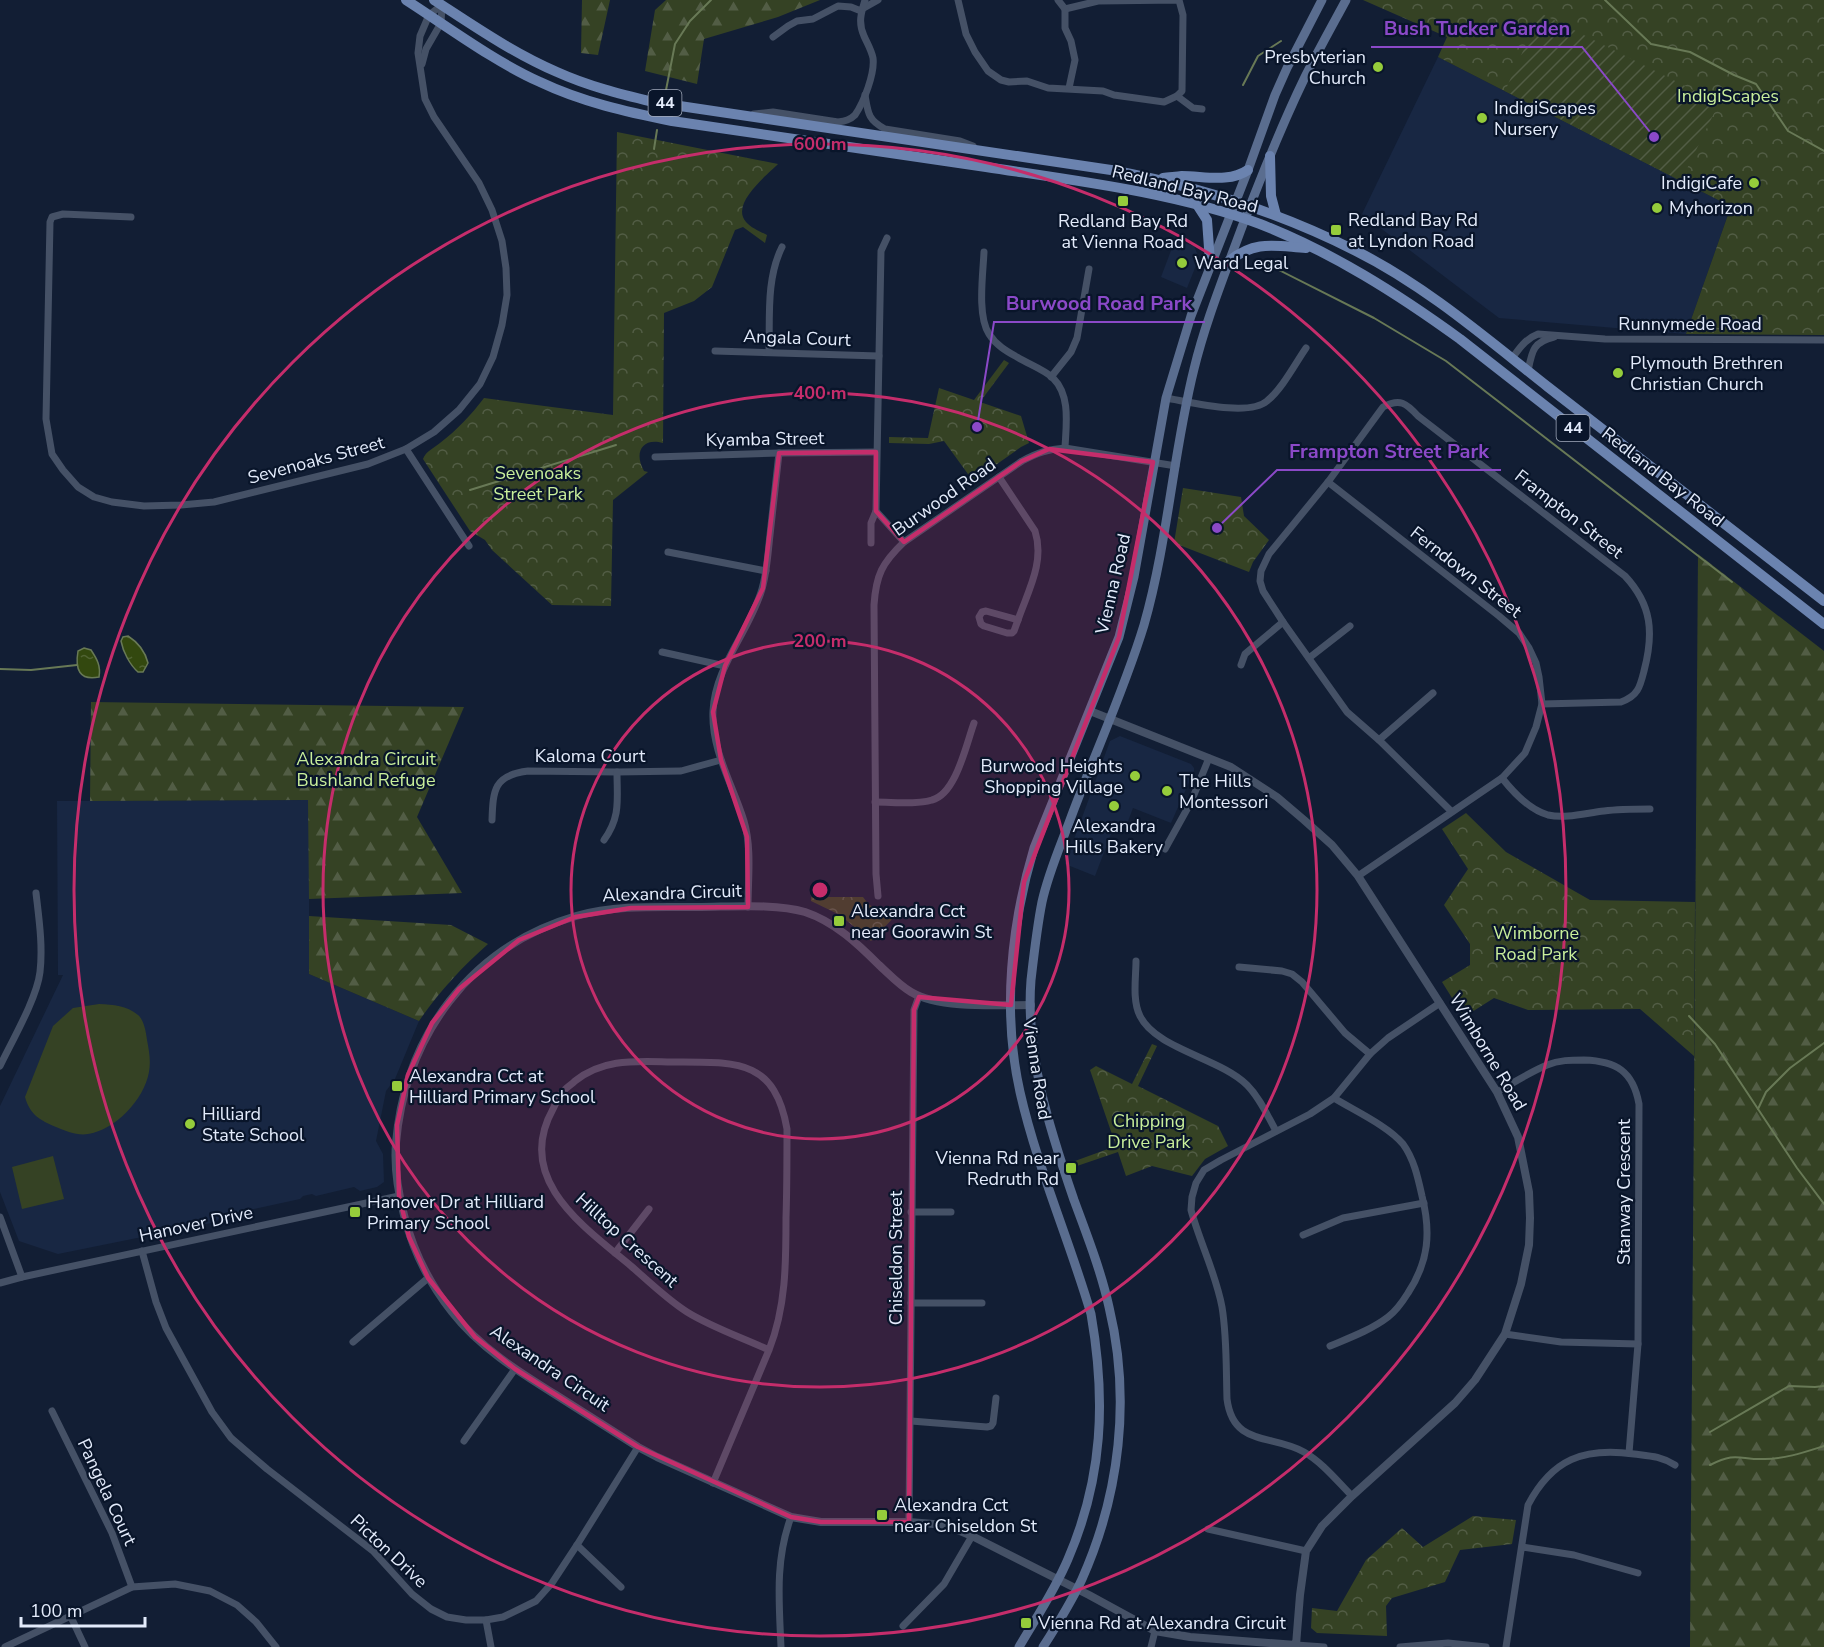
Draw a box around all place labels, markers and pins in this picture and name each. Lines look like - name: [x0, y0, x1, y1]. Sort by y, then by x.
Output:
- callout: Bush Tucker Garden: [1371, 9, 1582, 47]
- place label: Presbyterian Church: [1264, 45, 1366, 90]
- marker: Presbyterian Church: [1371, 60, 1385, 74]
- place label: IndigiScapes Nursery: [1494, 96, 1596, 141]
- marker: IndigiScapes Nursery: [1475, 111, 1489, 125]
- place label: IndigiCafe: [1661, 171, 1742, 195]
- marker: IndigiCafe: [1747, 176, 1761, 190]
- marker: Redland Bay Rd at Vienna Road: [1116, 194, 1130, 208]
- place label: Myhorizon: [1669, 196, 1753, 220]
- marker: Myhorizon: [1650, 201, 1664, 215]
- place label: Redland Bay Rd at Lyndon Road: [1348, 208, 1478, 253]
- place label: Redland Bay Rd at Vienna Road: [1058, 209, 1188, 254]
- marker: Redland Bay Rd at Lyndon Road: [1329, 223, 1343, 237]
- place label: Ward Legal: [1194, 251, 1289, 275]
- marker: Ward Legal: [1175, 256, 1189, 270]
- callout: Burwood Road Park: [994, 284, 1205, 322]
- place label: Plymouth Brethren Christian Church: [1630, 351, 1783, 396]
- marker: Plymouth Brethren Christian Church: [1611, 366, 1625, 380]
- callout: Frampton Street Park: [1277, 432, 1501, 470]
- place label: Burwood Heights Shopping Village: [980, 754, 1123, 799]
- marker: Burwood Heights Shopping Village: [1128, 769, 1142, 783]
- place label: The Hills Montessori: [1179, 769, 1268, 814]
- marker: The Hills Montessori: [1160, 784, 1174, 798]
- marker: Alexandra Hills Bakery: [1107, 799, 1121, 813]
- place label: Alexandra Hills Bakery: [1065, 814, 1164, 859]
- centre of rings: [810, 880, 830, 900]
- place label: Alexandra Cct near Goorawin St: [851, 899, 992, 944]
- marker: Alexandra Cct near Goorawin St: [832, 914, 846, 928]
- place label: Alexandra Cct at Hilliard Primary School: [409, 1064, 596, 1109]
- marker: Alexandra Cct at Hilliard Primary School: [390, 1079, 404, 1093]
- place label: Hilliard State School: [202, 1102, 305, 1147]
- marker: Hilliard State School: [183, 1117, 197, 1131]
- place label: Vienna Rd near Redruth Rd: [934, 1146, 1060, 1191]
- marker: Vienna Rd near Redruth Rd: [1064, 1161, 1078, 1175]
- place label: Hanover Dr at Hilliard Primary School: [367, 1190, 544, 1235]
- marker: Hanover Dr at Hilliard Primary School: [348, 1205, 362, 1219]
- place label: Alexandra Cct near Chiseldon St: [894, 1493, 1038, 1538]
- marker: Alexandra Cct near Chiseldon St: [875, 1508, 889, 1522]
- place label: Vienna Rd at Alexandra Circuit: [1037, 1611, 1286, 1635]
- marker: Vienna Rd at Alexandra Circuit: [1019, 1616, 1033, 1630]

